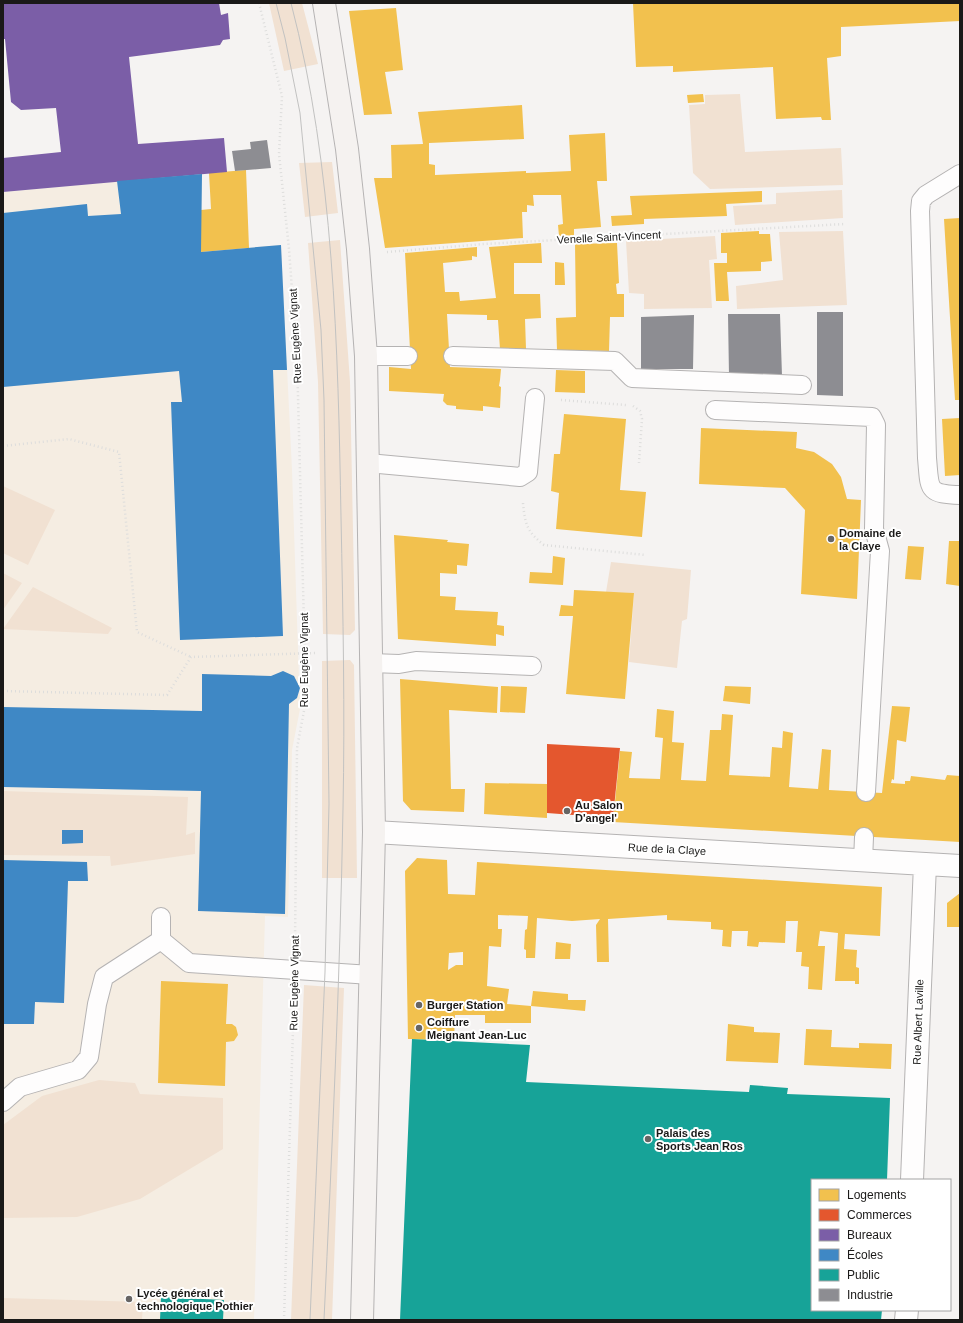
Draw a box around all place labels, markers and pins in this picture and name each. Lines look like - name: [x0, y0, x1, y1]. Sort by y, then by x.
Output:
- place label: Domaine de la Claye: [839, 527, 901, 552]
- marker: Domaine de la Claye: [826, 534, 836, 544]
- place label: Au Salon D'angel': [575, 799, 623, 824]
- marker: Au Salon D'angel': [562, 806, 572, 816]
- place label: Burger Station: [427, 999, 504, 1011]
- marker: Burger Station: [414, 1000, 424, 1010]
- place label: Coiffure Meignant Jean-Luc: [427, 1016, 527, 1041]
- marker: Coiffure Meignant Jean-Luc: [414, 1023, 424, 1033]
- place label: Palais des Sports Jean Ros: [656, 1127, 743, 1152]
- marker: Palais des Sports Jean Ros: [643, 1134, 653, 1144]
- place label: Lycée général et technologique Pothier: [137, 1287, 254, 1312]
- marker: Lycée général et technologique Pothier: [124, 1294, 134, 1304]

